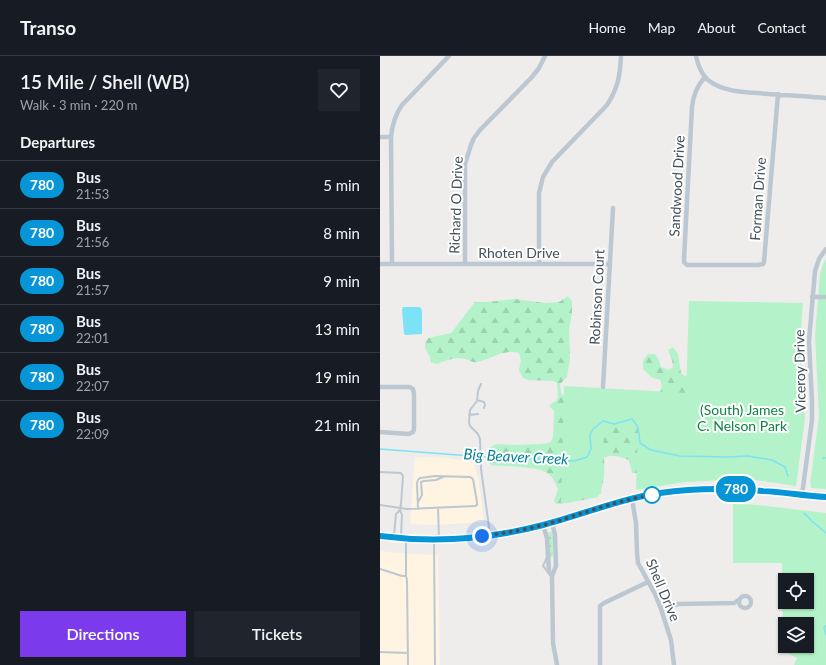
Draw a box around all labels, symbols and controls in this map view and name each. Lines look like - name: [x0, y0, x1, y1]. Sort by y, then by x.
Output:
- text: Transo: [20, 16, 76, 39]
- text: Home: [588, 19, 626, 36]
- text: Map: [648, 19, 675, 36]
- text: About: [697, 19, 735, 36]
- text: Contact: [757, 19, 806, 36]
- button: heart: [318, 69, 360, 111]
- text: 15 Mile / Shell (WB): [20, 70, 189, 93]
- text: Walk · 3 min · 220 m: [20, 97, 138, 113]
- text: Departures: [20, 133, 95, 151]
- street label: Sandwood Drive: [665, 135, 688, 237]
- street label: Richard O Drive: [445, 156, 466, 254]
- street label: Forman Drive: [746, 157, 769, 241]
- text: Bus: [76, 168, 101, 186]
- text: 780: [30, 176, 54, 193]
- text: 5 min: [323, 176, 360, 194]
- text: 21:53: [76, 186, 109, 202]
- text: Bus: [76, 216, 101, 234]
- text: 780: [30, 224, 54, 241]
- text: 8 min: [323, 224, 360, 242]
- text: 21:56: [76, 234, 109, 250]
- street label: Rhoten Drive: [478, 244, 560, 261]
- street label: Robinson Court: [586, 249, 607, 345]
- text: Bus: [76, 264, 101, 282]
- text: 780: [30, 272, 54, 289]
- text: 9 min: [323, 272, 360, 290]
- text: 21:57: [76, 282, 109, 298]
- text: Bus: [76, 312, 101, 330]
- text: 780: [30, 320, 54, 337]
- text: 13 min: [314, 320, 360, 338]
- street label: Viceroy Drive: [790, 329, 809, 413]
- text: 22:01: [76, 330, 109, 346]
- text: Bus: [76, 360, 101, 378]
- text: 780: [30, 368, 54, 385]
- text: 19 min: [314, 368, 360, 386]
- text: 22:07: [76, 378, 109, 394]
- park label: (South) James C. Nelson Park: [697, 401, 788, 434]
- text: Bus: [76, 408, 101, 426]
- text: 780: [30, 416, 54, 433]
- text: 21 min: [314, 416, 360, 434]
- text: 22:09: [76, 426, 109, 442]
- water label: Big Beaver Creek: [463, 444, 570, 468]
- line badge: 780: [713, 476, 759, 502]
- text: 780: [724, 480, 748, 497]
- unlabelled marker: [643, 486, 661, 504]
- your location: [472, 526, 492, 546]
- street label: Shell Drive: [643, 556, 684, 624]
- map controls: [778, 573, 814, 653]
- button: locate: [778, 573, 814, 609]
- button: Directions: [20, 611, 186, 657]
- button: Tickets: [194, 611, 360, 657]
- button: layers: [778, 617, 814, 653]

